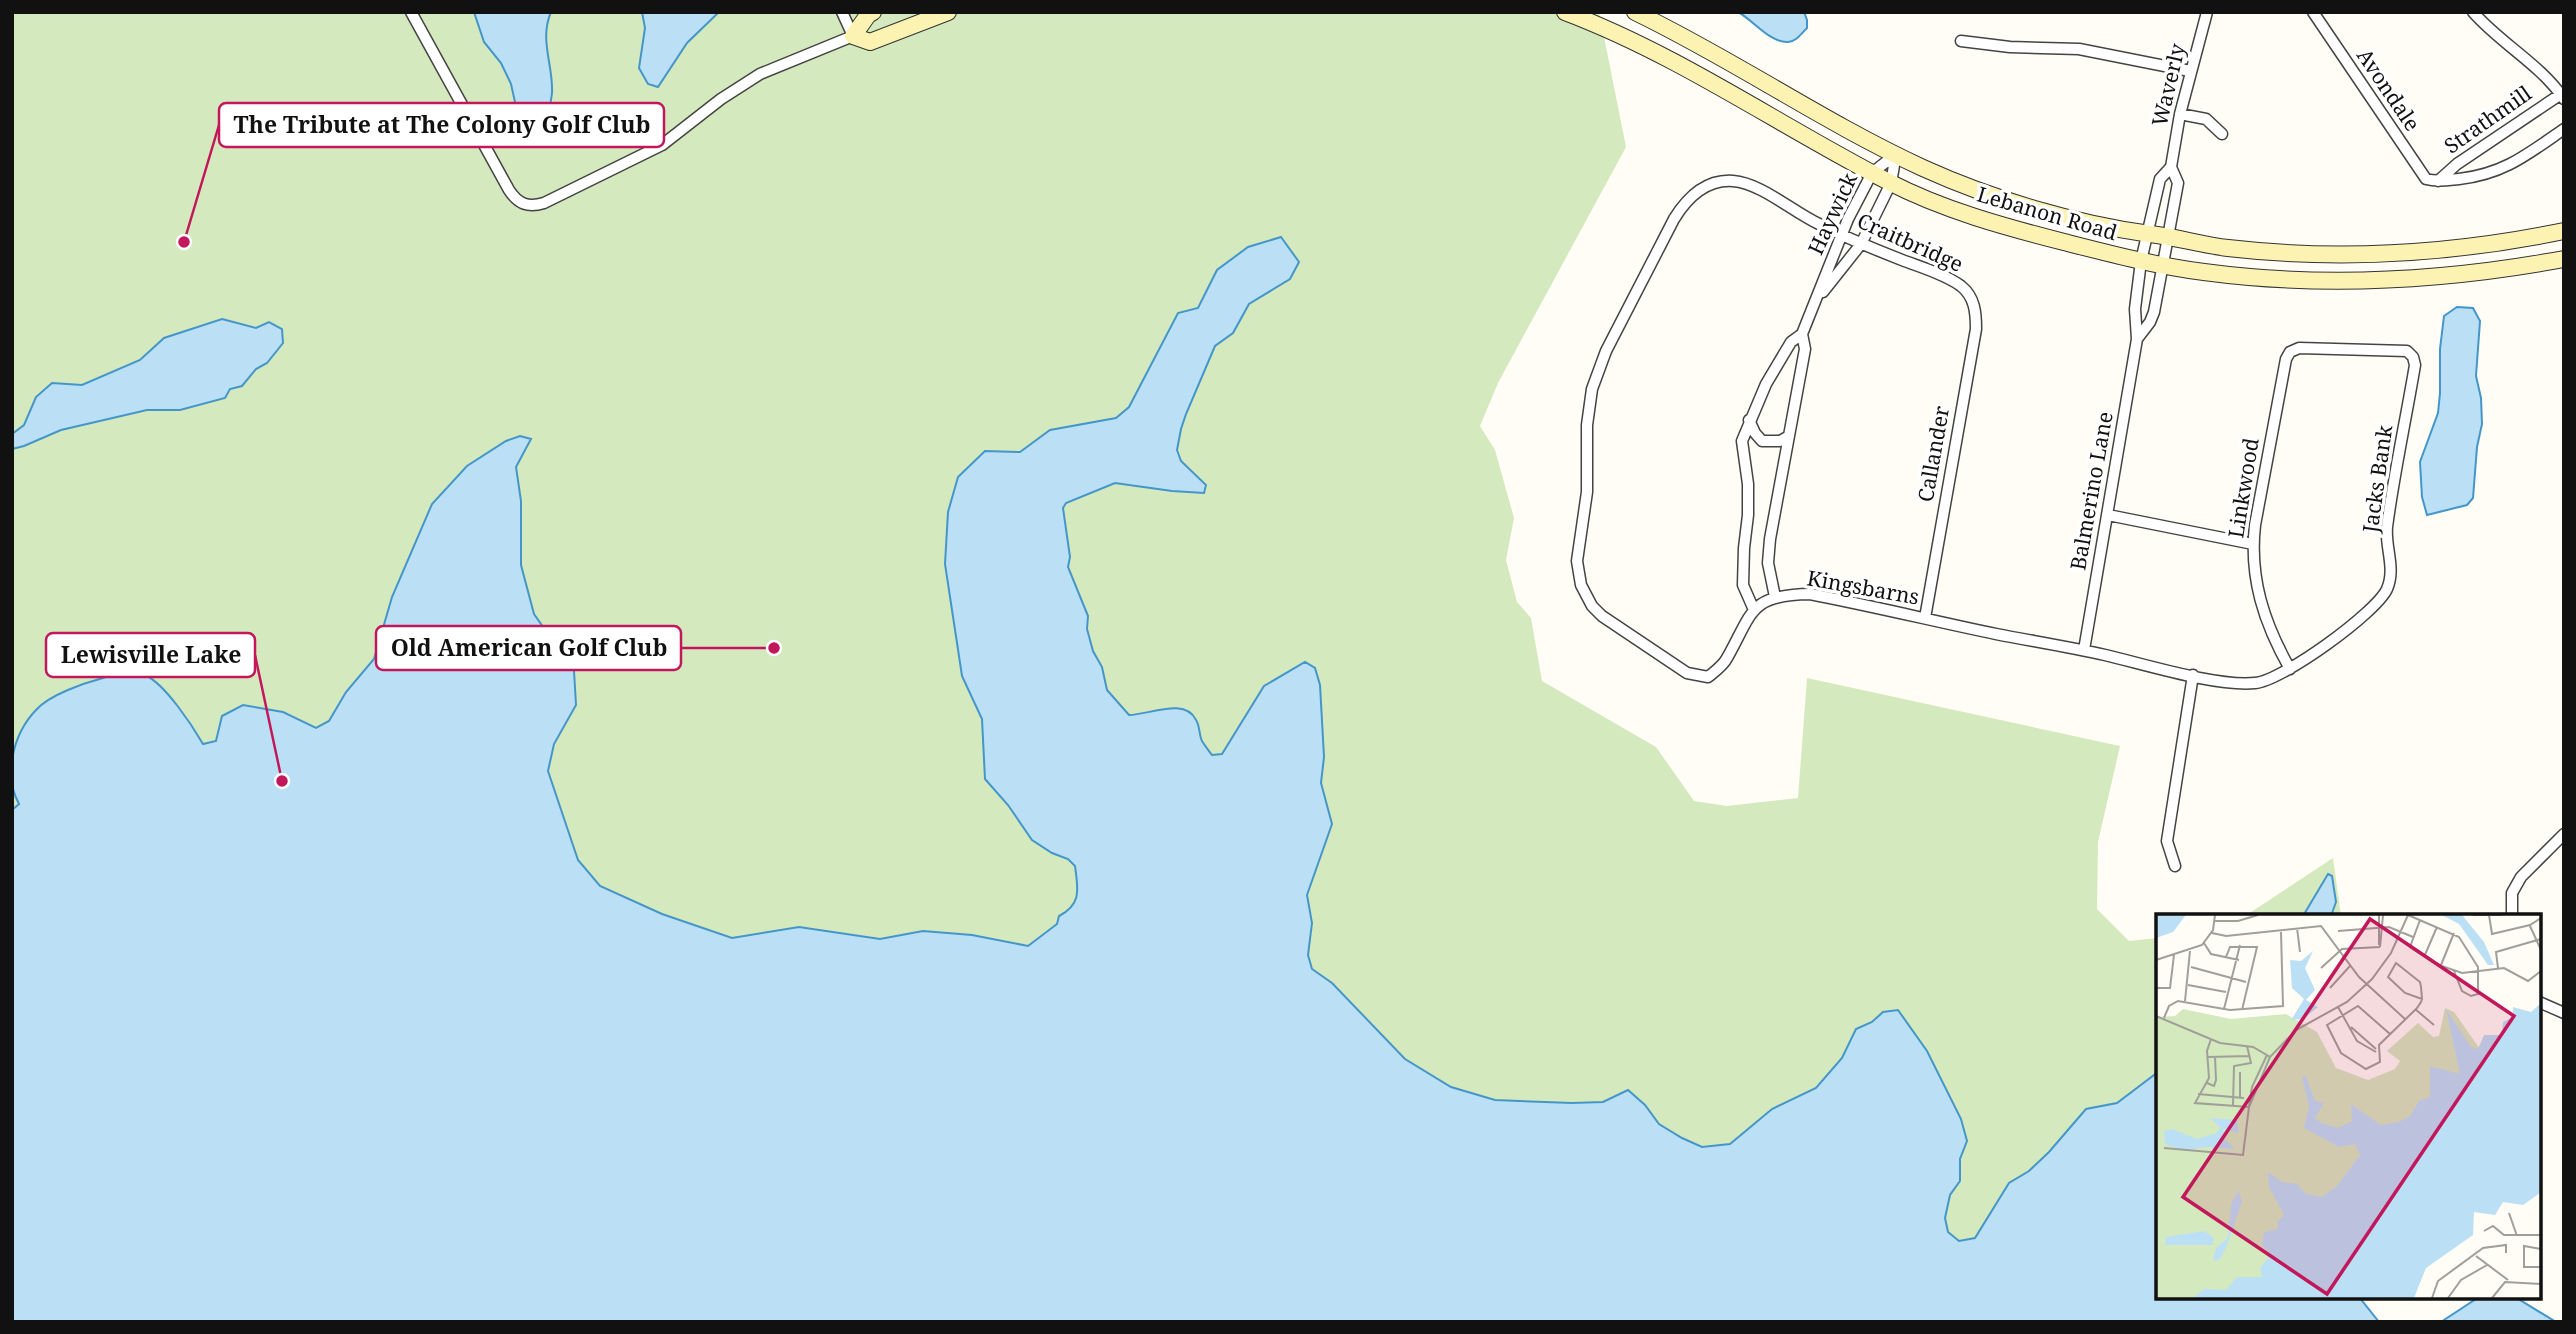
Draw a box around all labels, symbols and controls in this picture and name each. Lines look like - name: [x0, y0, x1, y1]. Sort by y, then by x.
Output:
- street label: Waverly: [2145, 41, 2191, 129]
- street label: Avondale: [2351, 43, 2427, 136]
- street label: Strathmill: [2438, 79, 2537, 159]
- callout: The Tribute at The Colony Golf Club: [219, 103, 664, 147]
- text: The Tribute at The Colony Golf Club: [234, 108, 650, 140]
- street label: Haywick: [1801, 167, 1864, 259]
- street label: Lebanon Road: [1974, 180, 2121, 246]
- street label: Craitbridge: [1853, 206, 1968, 278]
- street label: Callander: [1911, 403, 1955, 504]
- street label: Balmerino Lane: [2063, 409, 2119, 572]
- street label: Jacks Bank: [2355, 423, 2399, 535]
- street label: Linkwood: [2221, 436, 2265, 540]
- street label: Kingsbarns: [1805, 563, 1921, 611]
- callout: Old American Golf Club: [376, 626, 681, 670]
- text: Old American Golf Club: [391, 631, 667, 663]
- callout: Lewisville Lake: [46, 633, 255, 677]
- text: Lewisville Lake: [61, 638, 241, 670]
- inset map: [2156, 914, 2541, 1299]

